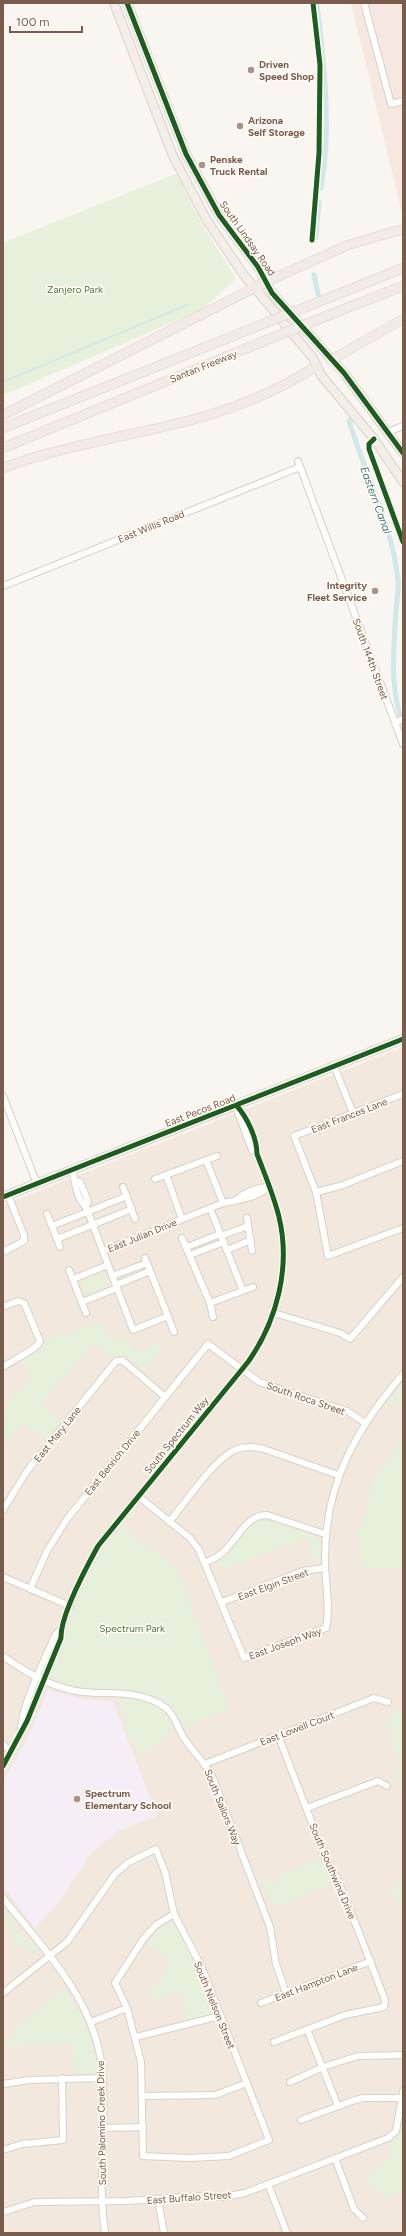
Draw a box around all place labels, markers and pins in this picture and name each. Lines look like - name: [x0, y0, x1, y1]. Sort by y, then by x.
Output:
- place label: Driven Speed Shop: [259, 58, 314, 83]
- marker: Driven Speed Shop: [246, 65, 256, 75]
- place label: Arizona Self Storage: [248, 114, 305, 139]
- marker: Arizona Self Storage: [235, 121, 245, 131]
- place label: Penske Truck Rental: [210, 153, 268, 178]
- marker: Penske Truck Rental: [197, 160, 207, 170]
- place label: Integrity Fleet Service: [307, 579, 367, 604]
- marker: Integrity Fleet Service: [370, 586, 380, 596]
- place label: Spectrum Elementary School: [85, 1787, 171, 1812]
- marker: Spectrum Elementary School: [72, 1794, 82, 1804]

